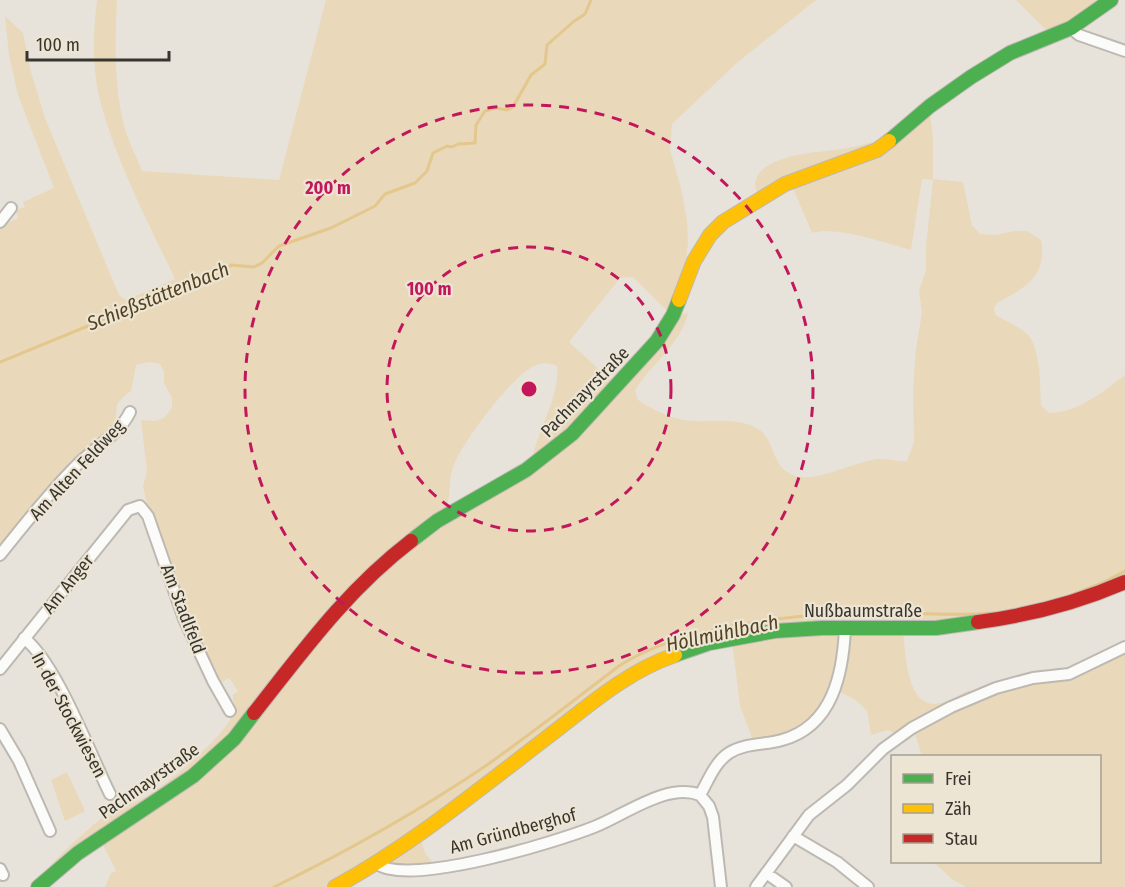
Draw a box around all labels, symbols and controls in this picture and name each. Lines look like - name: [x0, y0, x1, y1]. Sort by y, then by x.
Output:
- scale bar: [27, 24, 170, 62]
- text: 100 m: [36, 34, 80, 56]
- text: 200 m: [304, 177, 351, 199]
- water label: Schießstättenbach: [82, 257, 233, 336]
- text: 100 m: [407, 278, 451, 300]
- street label: Pachmayrstraße: [536, 342, 634, 442]
- centre of rings: [519, 379, 539, 399]
- street label: Am Alten Feldweg: [25, 415, 130, 525]
- street label: Am Anger: [37, 549, 99, 618]
- street label: Am Stadlfeld: [156, 561, 210, 657]
- street label: Nußbaumstraße: [804, 600, 922, 622]
- water label: Höllmühlbach: [664, 609, 780, 657]
- street label: In der Stockwiesen: [27, 649, 111, 781]
- street label: Pachmayrstraße: [95, 738, 204, 824]
- legend: [891, 755, 1101, 863]
- text: Frei: [945, 768, 971, 790]
- text: Zäh: [945, 798, 972, 820]
- street label: Am Gründberghof: [447, 803, 580, 858]
- text: Stau: [945, 828, 978, 850]

